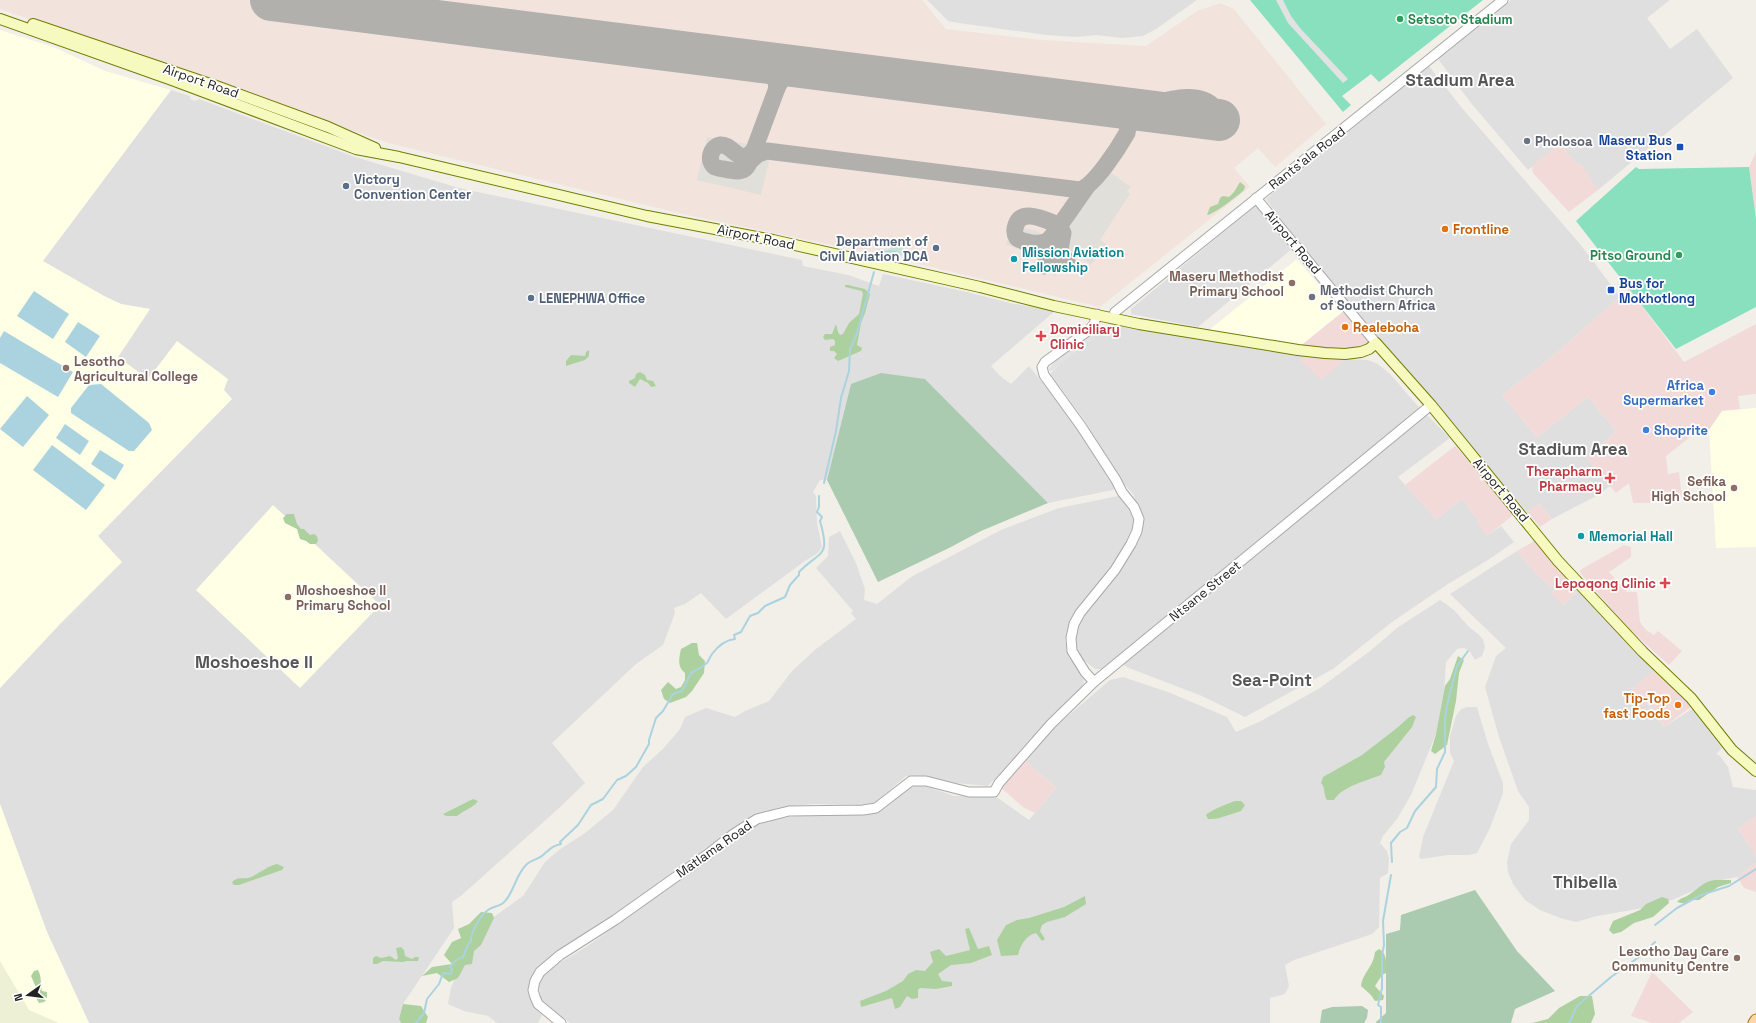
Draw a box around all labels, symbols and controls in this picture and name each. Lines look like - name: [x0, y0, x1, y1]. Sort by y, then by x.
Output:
- place label: Setsoto Stadium: [1408, 11, 1513, 28]
- marker: Setsoto Stadium: [1395, 14, 1405, 24]
- street label: Airport Road: [161, 60, 241, 102]
- district label: Stadium Area: [1405, 69, 1515, 91]
- street label: Rants'ala Road: [1265, 123, 1349, 193]
- place label: Maseru Bus Station: [1599, 132, 1672, 164]
- place label: Pholosoa: [1535, 133, 1593, 150]
- marker: Pholosoa: [1522, 136, 1532, 146]
- marker: Maseru Bus Station: [1675, 142, 1685, 152]
- place label: Victory Convention Center: [354, 171, 471, 203]
- marker: Victory Convention Center: [341, 181, 351, 191]
- street label: Airport Road: [1261, 206, 1325, 278]
- street label: Airport Road: [716, 220, 796, 254]
- place label: Frontline: [1453, 221, 1509, 238]
- marker: Frontline: [1440, 224, 1450, 234]
- place label: Department of Civil Aviation DCA: [819, 233, 929, 265]
- marker: Department of Civil Aviation DCA: [931, 243, 941, 253]
- place label: Mission Aviation Fellowship: [1022, 244, 1124, 276]
- place label: Pitso Ground: [1590, 247, 1671, 264]
- marker: Pitso Ground: [1674, 250, 1684, 260]
- marker: Mission Aviation Fellowship: [1009, 254, 1019, 264]
- place label: Maseru Methodist Primary School: [1169, 268, 1284, 300]
- place label: Bus for Mokhotlong: [1619, 275, 1695, 307]
- marker: Maseru Methodist Primary School: [1287, 278, 1297, 288]
- place label: Methodist Church of Southern Africa: [1320, 282, 1436, 314]
- marker: Bus for Mokhotlong: [1606, 285, 1616, 295]
- place label: LENEPHWA Office: [539, 290, 645, 307]
- marker: Methodist Church of Southern Africa: [1307, 292, 1317, 302]
- marker: LENEPHWA Office: [526, 293, 536, 303]
- place label: Realeboha: [1353, 319, 1419, 336]
- place label: Domiciliary Clinic: [1050, 321, 1120, 353]
- marker: Realeboha: [1340, 322, 1350, 332]
- marker: Domiciliary Clinic: [1035, 330, 1047, 342]
- place label: Lesotho Agricultural College: [74, 353, 198, 385]
- marker: Lesotho Agricultural College: [61, 363, 71, 373]
- place label: Africa Supermarket: [1623, 377, 1704, 409]
- marker: Africa Supermarket: [1707, 387, 1717, 397]
- place label: Shoprite: [1654, 422, 1708, 439]
- marker: Shoprite: [1641, 425, 1651, 435]
- district label: Stadium Area: [1518, 438, 1628, 460]
- street label: Airport Road: [1469, 454, 1533, 526]
- place label: Therapharm Pharmacy: [1526, 463, 1602, 495]
- marker: Therapharm Pharmacy: [1605, 473, 1615, 483]
- place label: Sefika High School: [1652, 473, 1726, 505]
- marker: Sefika High School: [1729, 483, 1739, 493]
- place label: Memorial Hall: [1589, 528, 1673, 545]
- marker: Memorial Hall: [1576, 531, 1586, 541]
- street label: Ntsane Street: [1166, 557, 1244, 625]
- place label: Lepoqong Clinic: [1555, 575, 1656, 592]
- marker: Lepoqong Clinic: [1659, 577, 1671, 589]
- place label: Moshoeshoe II Primary School: [296, 582, 390, 614]
- marker: Moshoeshoe II Primary School: [283, 592, 293, 602]
- district label: Moshoeshoe II: [195, 651, 313, 673]
- district label: Sea-Point: [1232, 669, 1312, 691]
- place label: Tip-Top fast Foods: [1603, 690, 1670, 722]
- marker: Tip-Top fast Foods: [1673, 700, 1683, 710]
- street label: Matlama Road: [673, 817, 755, 881]
- district label: Thibella: [1553, 871, 1617, 893]
- place label: Lesotho Day Care Community Centre: [1612, 943, 1729, 975]
- marker: Lesotho Day Care Community Centre: [1732, 953, 1742, 963]
- north arrow: [8, 975, 48, 1015]
- text: N: [11, 992, 26, 1003]

